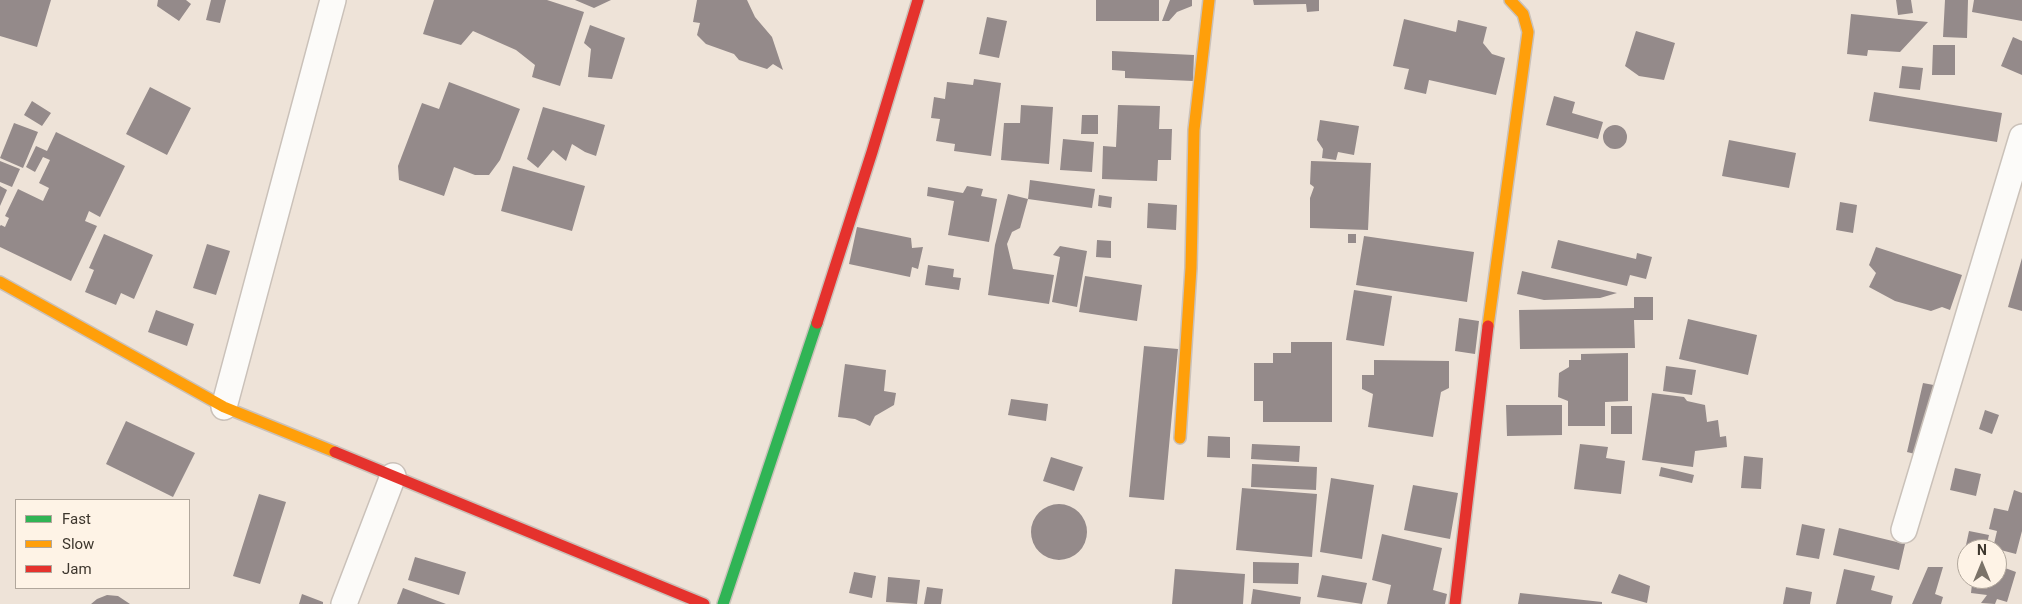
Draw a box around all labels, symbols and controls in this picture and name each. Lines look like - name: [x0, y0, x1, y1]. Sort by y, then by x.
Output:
- legend: [15, 499, 190, 589]
- text: Fast: [62, 510, 91, 528]
- text: Slow: [62, 535, 94, 553]
- north arrow: [1957, 539, 2007, 589]
- text: N: [1977, 542, 1987, 558]
- text: Jam: [62, 560, 92, 578]

